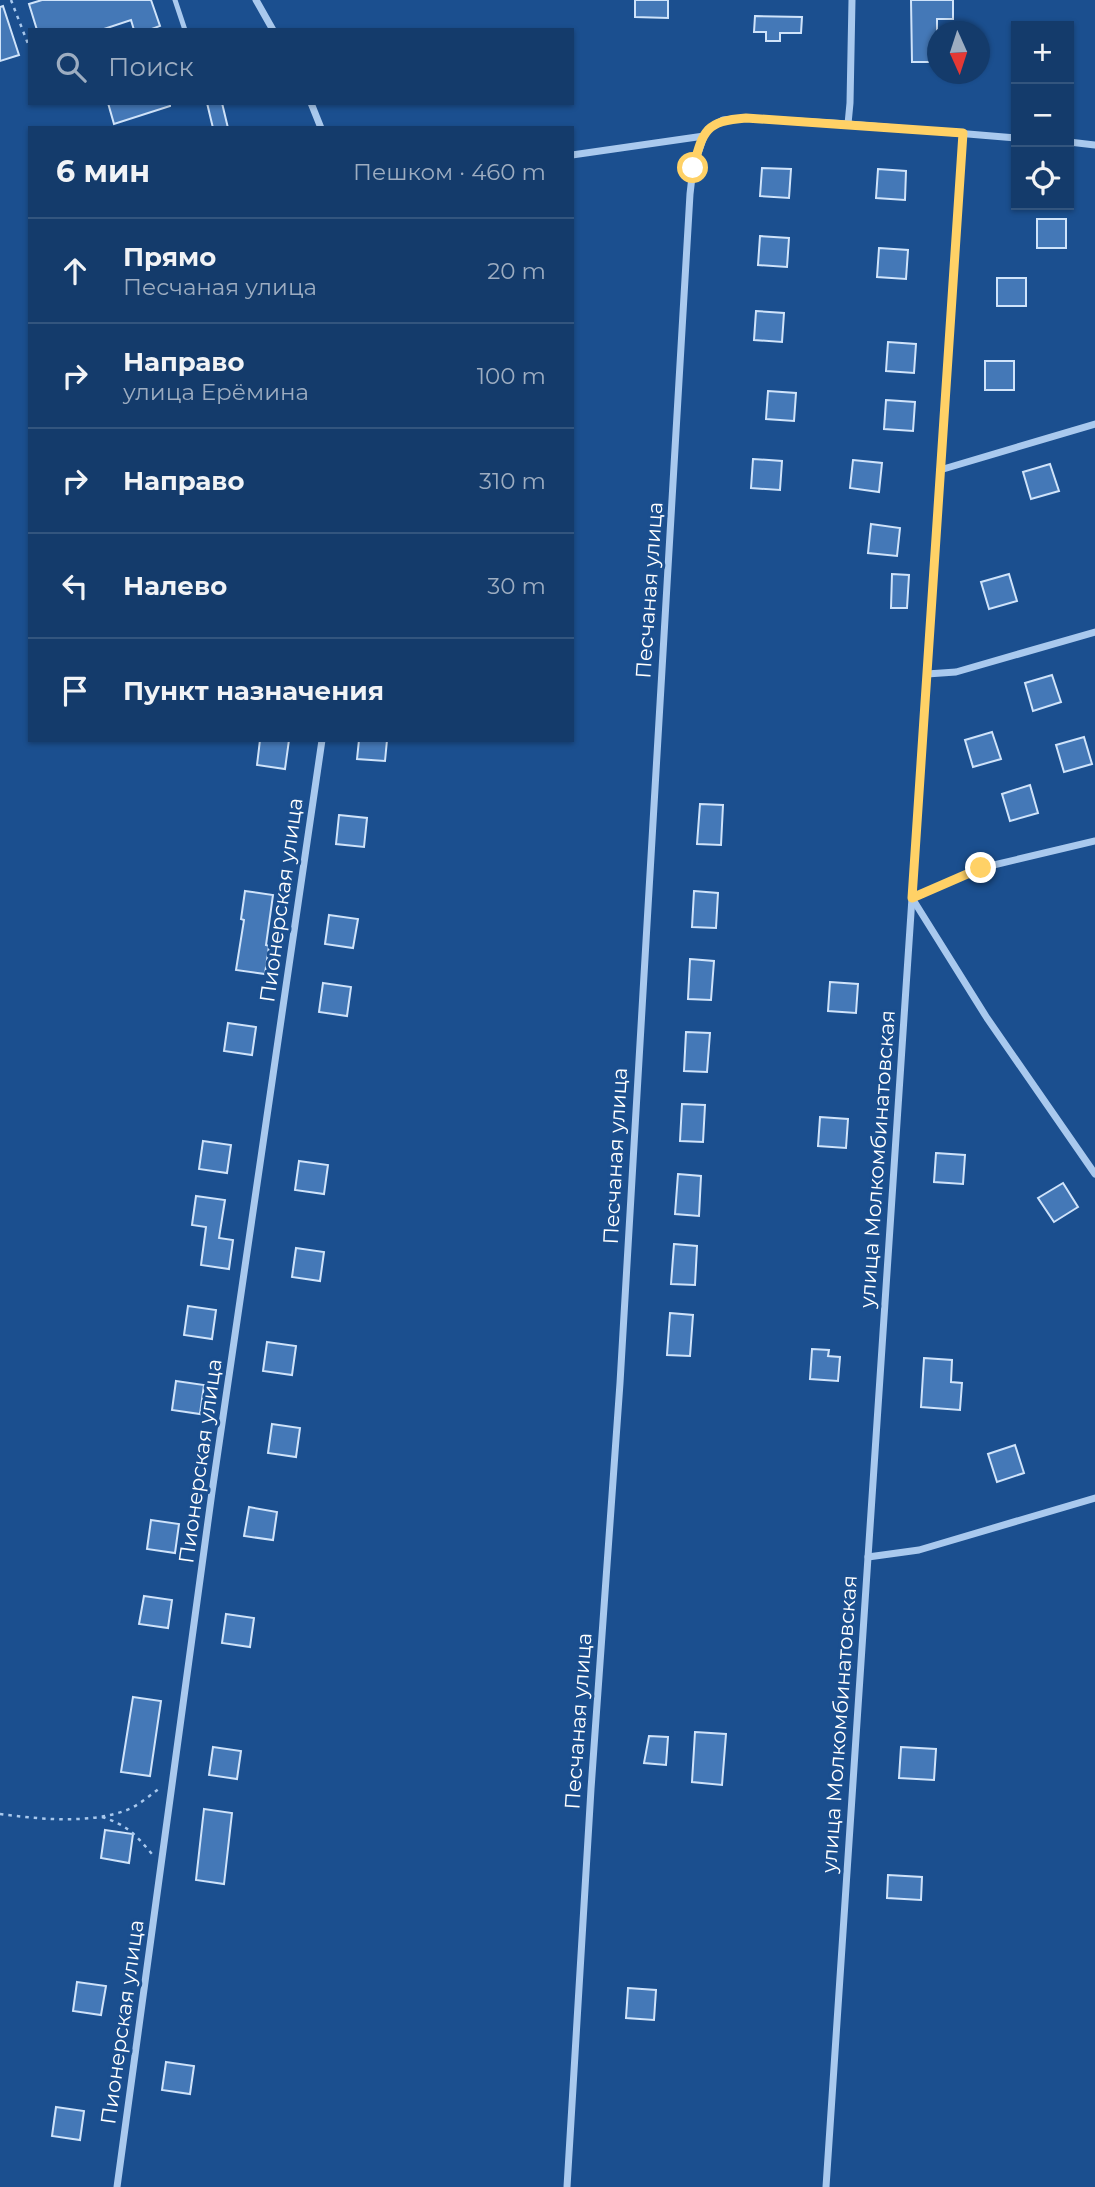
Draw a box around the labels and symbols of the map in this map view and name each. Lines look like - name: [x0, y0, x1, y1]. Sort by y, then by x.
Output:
- north arrow: [927, 21, 990, 84]
- route start: [677, 152, 708, 183]
- street label: Песчаная улица: [630, 501, 668, 679]
- street label: Пионерская улица: [254, 796, 308, 1004]
- route end: [965, 852, 996, 883]
- street label: улица Молкомбинатовская: [854, 1009, 900, 1310]
- street label: Песчаная улица: [598, 1067, 632, 1245]
- street label: Пионерская улица: [173, 1357, 227, 1565]
- street label: улица Молкомбинатовская: [816, 1574, 862, 1875]
- street label: Песчаная улица: [559, 1632, 597, 1810]
- street label: Пионерская улица: [95, 1918, 149, 2126]

